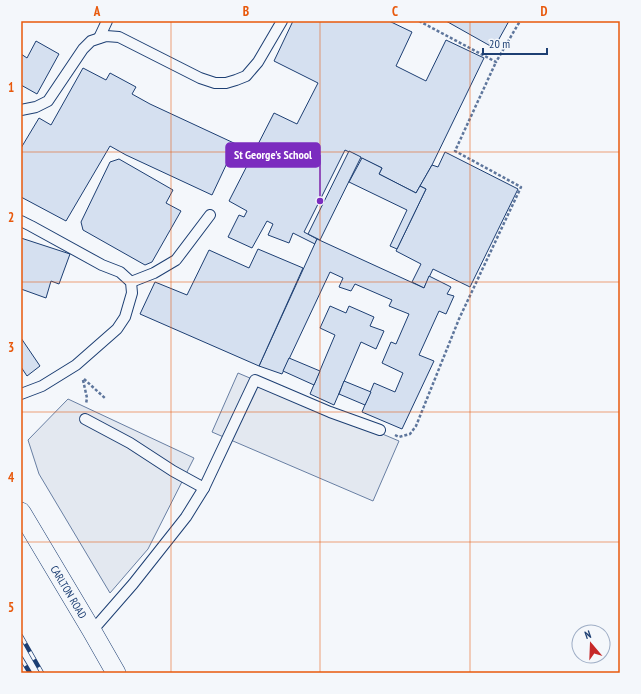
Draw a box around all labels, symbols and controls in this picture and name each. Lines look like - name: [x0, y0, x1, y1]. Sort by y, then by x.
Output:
- text: A: [93, 3, 101, 20]
- text: B: [243, 3, 249, 20]
- text: C: [392, 3, 398, 20]
- text: D: [541, 3, 548, 20]
- scale bar: [483, 30, 547, 56]
- text: 20 m: [489, 36, 510, 51]
- text: 1: [8, 79, 14, 96]
- callout: St George's School: [226, 143, 320, 167]
- text: St George's School: [234, 147, 312, 162]
- text: 2: [8, 209, 14, 226]
- text: 3: [8, 339, 14, 356]
- text: 4: [8, 469, 15, 486]
- street label: CARLTON ROAD: [47, 563, 90, 621]
- text: 5: [8, 599, 14, 616]
- north arrow: [571, 624, 611, 664]
- text: N: [583, 627, 593, 642]

